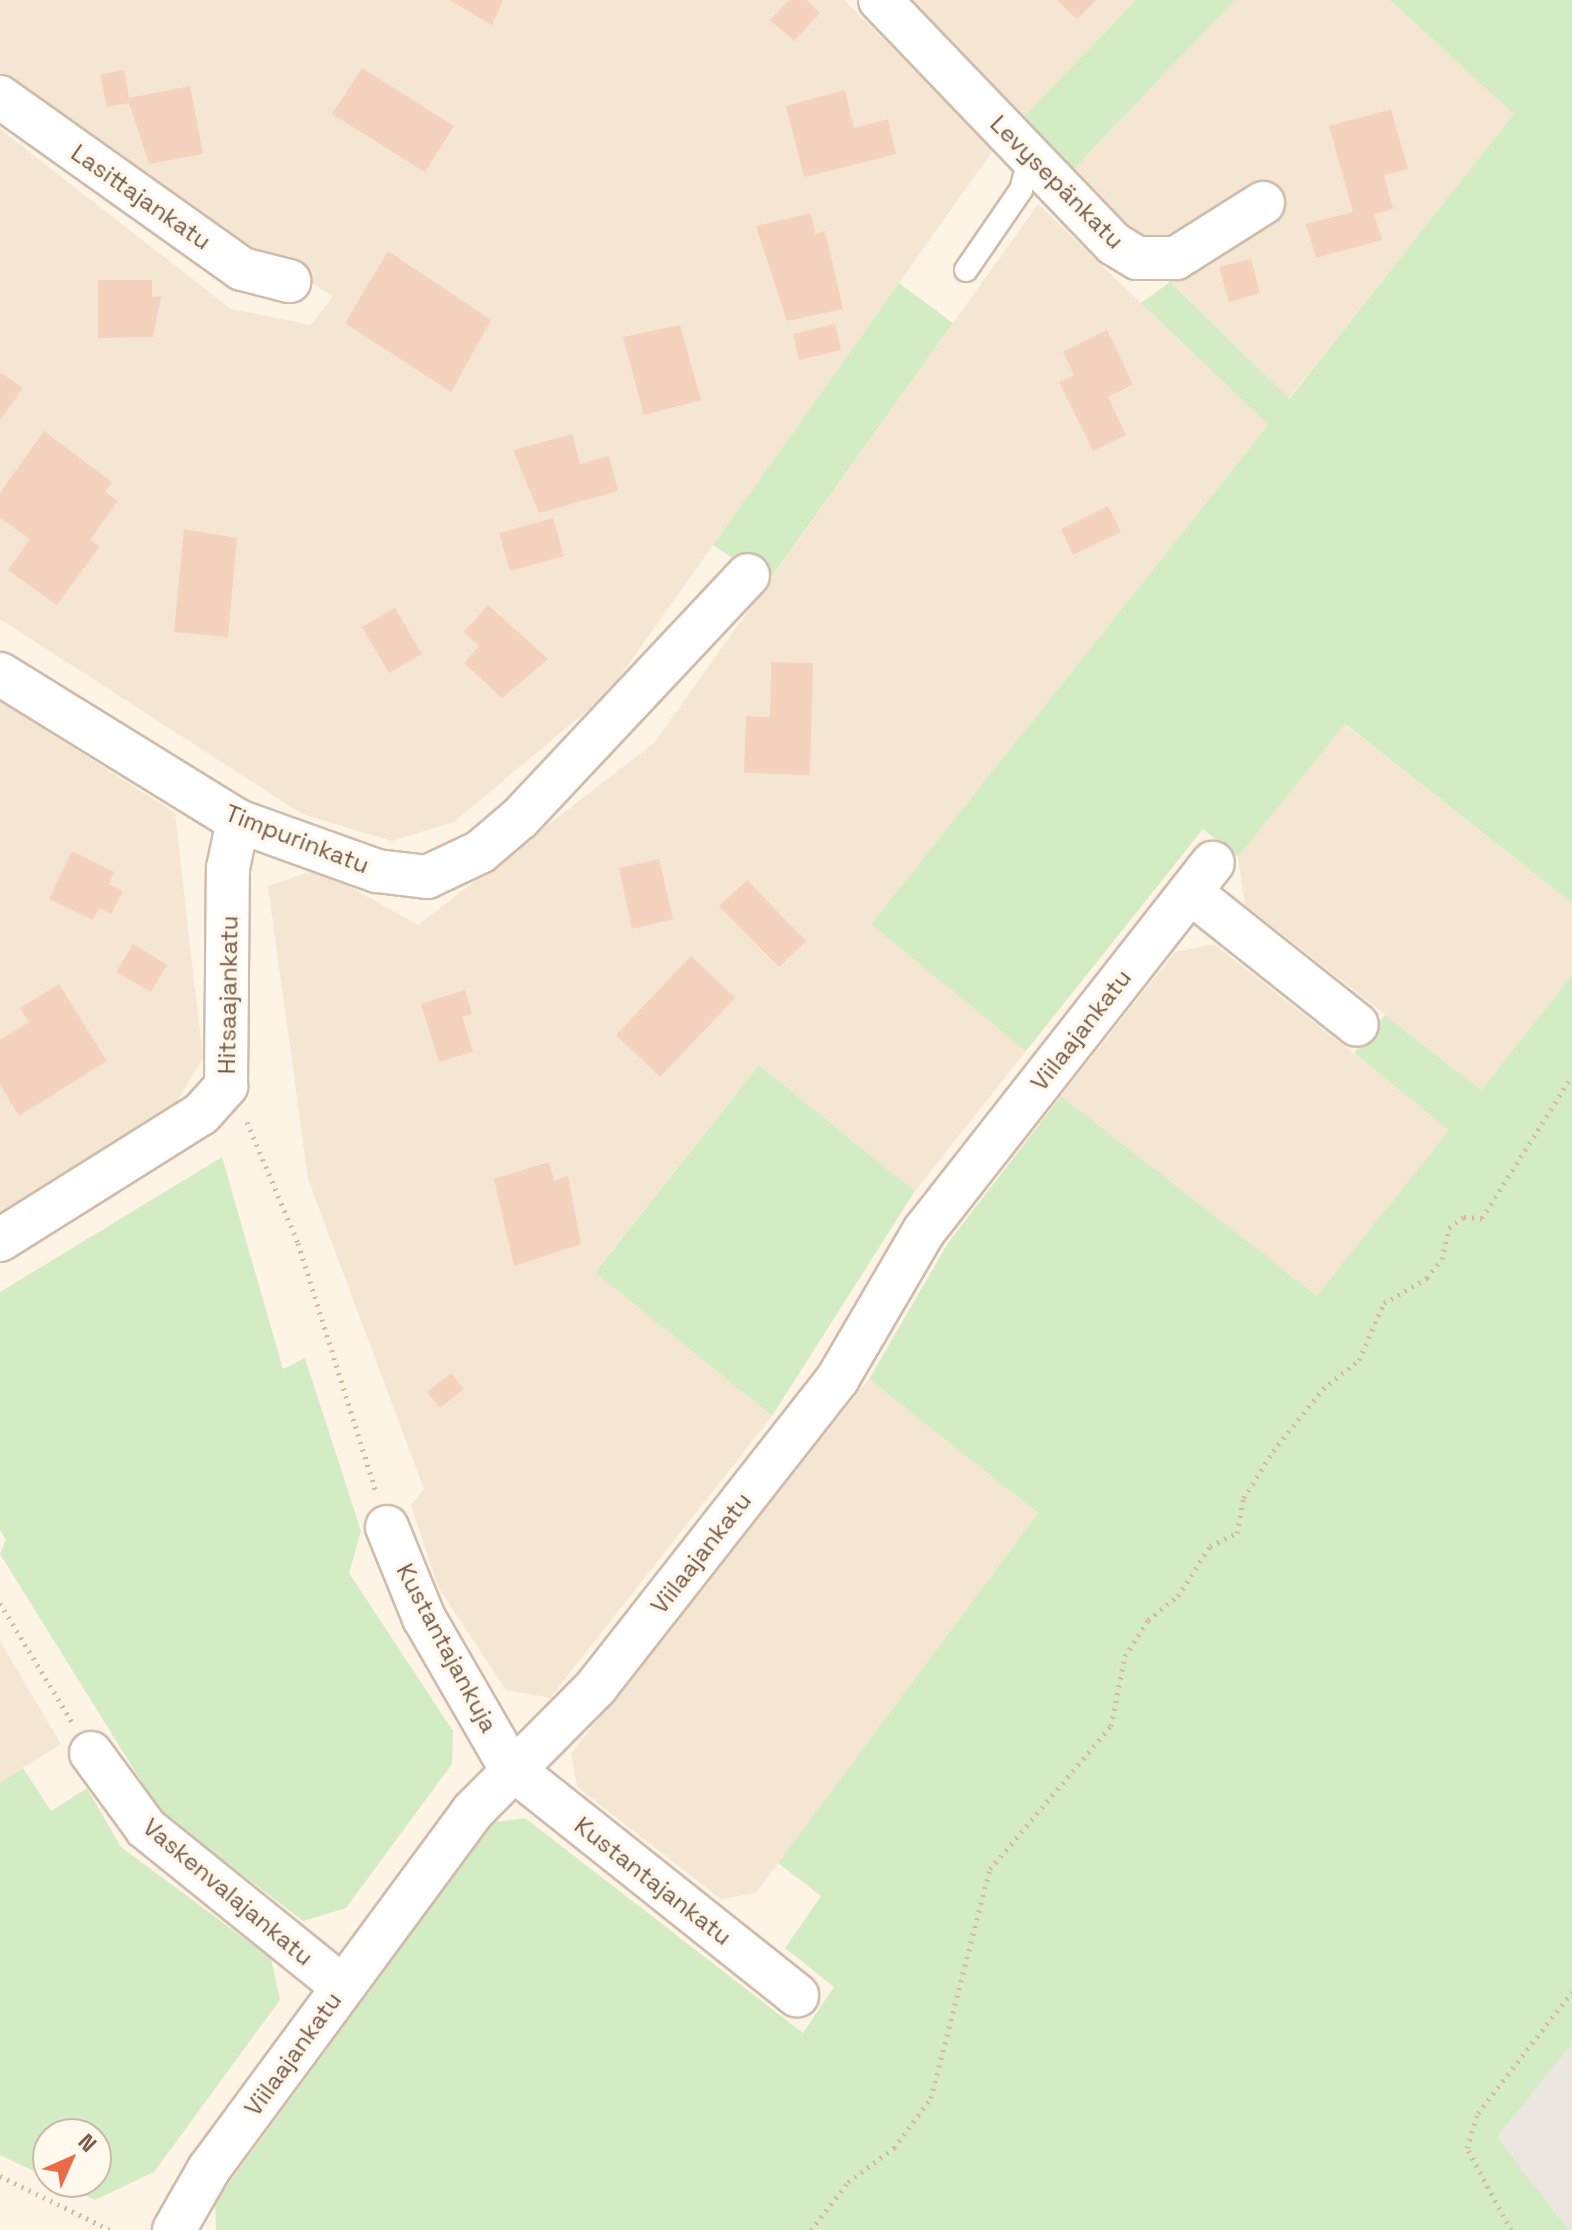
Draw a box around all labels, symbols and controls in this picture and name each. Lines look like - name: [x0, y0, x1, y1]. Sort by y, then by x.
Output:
- street label: Levysepänkatu: [984, 109, 1130, 255]
- street label: Lasittajankatu: [66, 138, 216, 256]
- street label: Timpurinkatu: [221, 798, 373, 880]
- street label: Hitsaajankatu: [212, 915, 244, 1075]
- street label: Viilaajankatu: [1025, 964, 1137, 1096]
- street label: Viilaajankatu: [645, 1487, 757, 1619]
- street label: Kustantajankuja: [390, 1559, 504, 1737]
- street label: Kustantajankatu: [569, 1811, 737, 1951]
- street label: Vaskenvalajankatu: [137, 1812, 319, 1972]
- street label: Viilaajankatu: [238, 1987, 348, 2121]
- north arrow: [32, 2118, 112, 2198]
- text: N: [72, 2127, 103, 2158]

